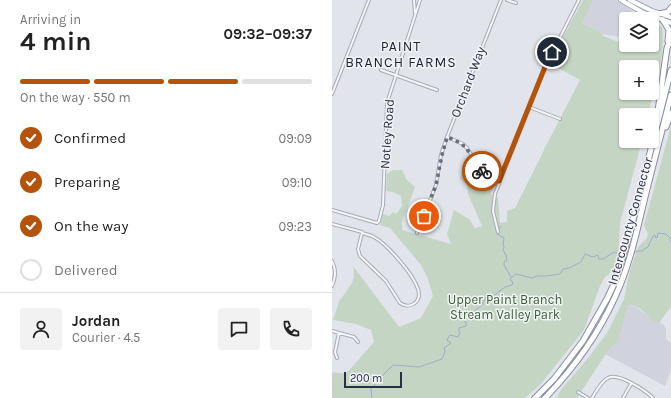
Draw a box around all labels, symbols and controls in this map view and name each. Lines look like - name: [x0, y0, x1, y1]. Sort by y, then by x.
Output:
- text: Arriving in: [20, 12, 81, 27]
- map controls: [619, 12, 659, 148]
- button: layers: [619, 12, 659, 52]
- text: 09:32–09:37: [224, 25, 312, 43]
- text: 4 min: [20, 26, 91, 57]
- pin: [535, 35, 569, 69]
- district label: PAINT BRANCH FARMS: [345, 38, 457, 71]
- icon: home: [541, 41, 563, 63]
- street label: Orchard Way: [448, 44, 488, 120]
- button: +: [619, 60, 659, 100]
- text: On the way · 550 m: [20, 90, 131, 105]
- street label: Notley Road: [377, 98, 397, 170]
- button: −: [619, 108, 659, 148]
- icon: check: [20, 127, 42, 149]
- text: Confirmed: [54, 129, 126, 147]
- text: 09:09: [278, 131, 312, 146]
- courier: [462, 151, 502, 191]
- street label: Intercounty Connector: [605, 155, 656, 287]
- icon: bike: [471, 160, 493, 182]
- icon: check: [20, 171, 42, 193]
- text: Preparing: [54, 173, 120, 191]
- text: 09:10: [282, 175, 312, 190]
- pin: [407, 199, 441, 233]
- icon: bag: [413, 205, 435, 227]
- icon: check: [20, 215, 42, 237]
- text: On the way: [54, 217, 128, 235]
- text: 09:23: [279, 219, 312, 234]
- text: Delivered: [54, 261, 118, 279]
- park label: Upper Paint Branch Stream Valley Park: [448, 292, 562, 322]
- button: person: [20, 308, 62, 350]
- button: chat: [218, 308, 260, 350]
- button: phone: [270, 308, 312, 350]
- text: Jordan: [72, 312, 120, 330]
- text: Courier · 4.5: [72, 330, 140, 345]
- scale bar: [344, 370, 402, 389]
- text: 200 m: [350, 372, 382, 385]

